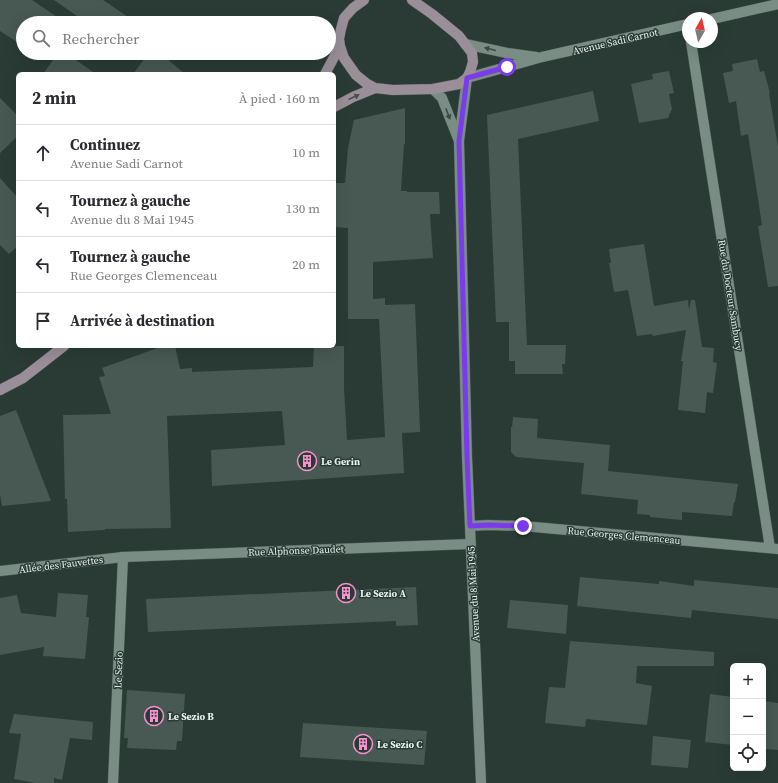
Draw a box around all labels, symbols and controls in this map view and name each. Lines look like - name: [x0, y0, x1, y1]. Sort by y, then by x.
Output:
- north arrow: [682, 12, 718, 48]
- search box: [16, 16, 336, 60]
- street label: Avenue Sadi Carnot: [571, 25, 660, 58]
- icon: search: [30, 27, 52, 49]
- text: Rechercher: [62, 28, 139, 49]
- one-way arrow: [484, 46, 496, 52]
- route start: [498, 58, 516, 76]
- text: 2 min: [32, 86, 76, 110]
- text: À pied · 160 m: [239, 90, 320, 107]
- one-way arrow: [349, 94, 360, 100]
- one-way arrow: [445, 108, 451, 120]
- text: Continuez: [70, 134, 140, 155]
- icon: ahead: [32, 142, 54, 164]
- text: 10 m: [292, 144, 320, 161]
- text: Avenue Sadi Carnot: [70, 155, 183, 172]
- text: Tournez à gauche: [70, 190, 190, 211]
- icon: left: [32, 198, 54, 220]
- text: 130 m: [286, 200, 320, 217]
- text: Avenue du 8 Mai 1945: [70, 211, 194, 228]
- street label: Rue du Docteur Sambucy: [715, 239, 746, 352]
- text: Tournez à gauche: [70, 246, 190, 267]
- icon: left: [32, 254, 54, 276]
- text: 20 m: [292, 256, 320, 273]
- text: Rue Georges Clemenceau: [70, 267, 217, 284]
- icon: arrive: [32, 310, 54, 332]
- text: Arrivée à destination: [70, 310, 215, 331]
- building icon: Le Gerin: [296, 450, 318, 472]
- place label: Le Gerin: [321, 455, 360, 468]
- route end: [514, 517, 532, 535]
- street label: Rue Georges Clemenceau: [567, 524, 681, 547]
- street label: Rue Alphonse Daudet: [248, 542, 345, 559]
- street label: Avenue du 8 Mai 1945: [465, 546, 482, 642]
- street label: Allée des Fauvettes: [18, 553, 104, 576]
- building icon: Le Sezio A: [335, 582, 357, 604]
- place label: Le Sezio A: [360, 587, 406, 600]
- street label: Le Sezio: [111, 651, 126, 689]
- map controls: [730, 663, 766, 771]
- button: +: [730, 663, 766, 699]
- button: −: [730, 699, 766, 735]
- building icon: Le Sezio B: [143, 705, 165, 727]
- place label: Le Sezio B: [168, 710, 214, 723]
- building icon: Le Sezio C: [352, 733, 374, 755]
- button: locate: [730, 735, 766, 771]
- place label: Le Sezio C: [377, 738, 423, 751]

